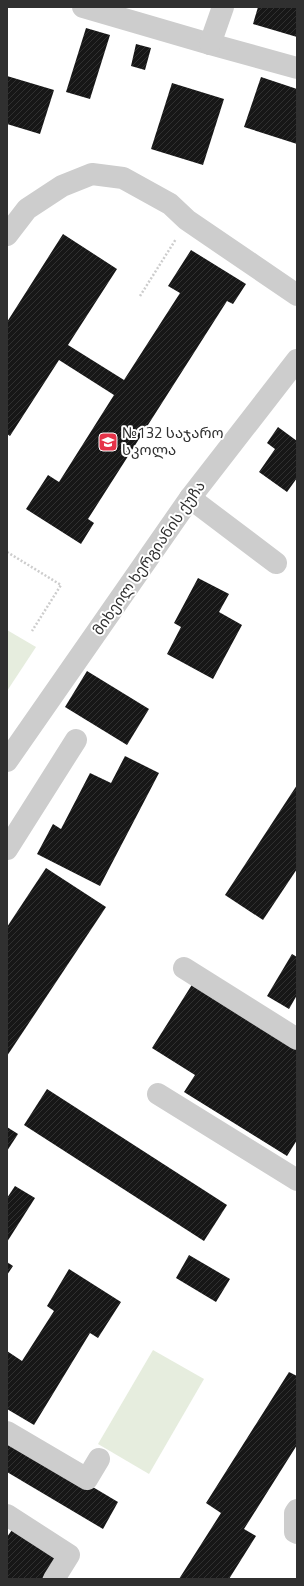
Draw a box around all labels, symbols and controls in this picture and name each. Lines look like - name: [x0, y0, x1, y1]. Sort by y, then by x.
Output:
- place label: №132 საჯარო სკოლა: [122, 421, 224, 461]
- school or university icon: №132 საჯარო სკოლა: [97, 431, 119, 453]
- street label: მიხეილ ხერგიანის ქუჩა: [86, 476, 211, 640]

